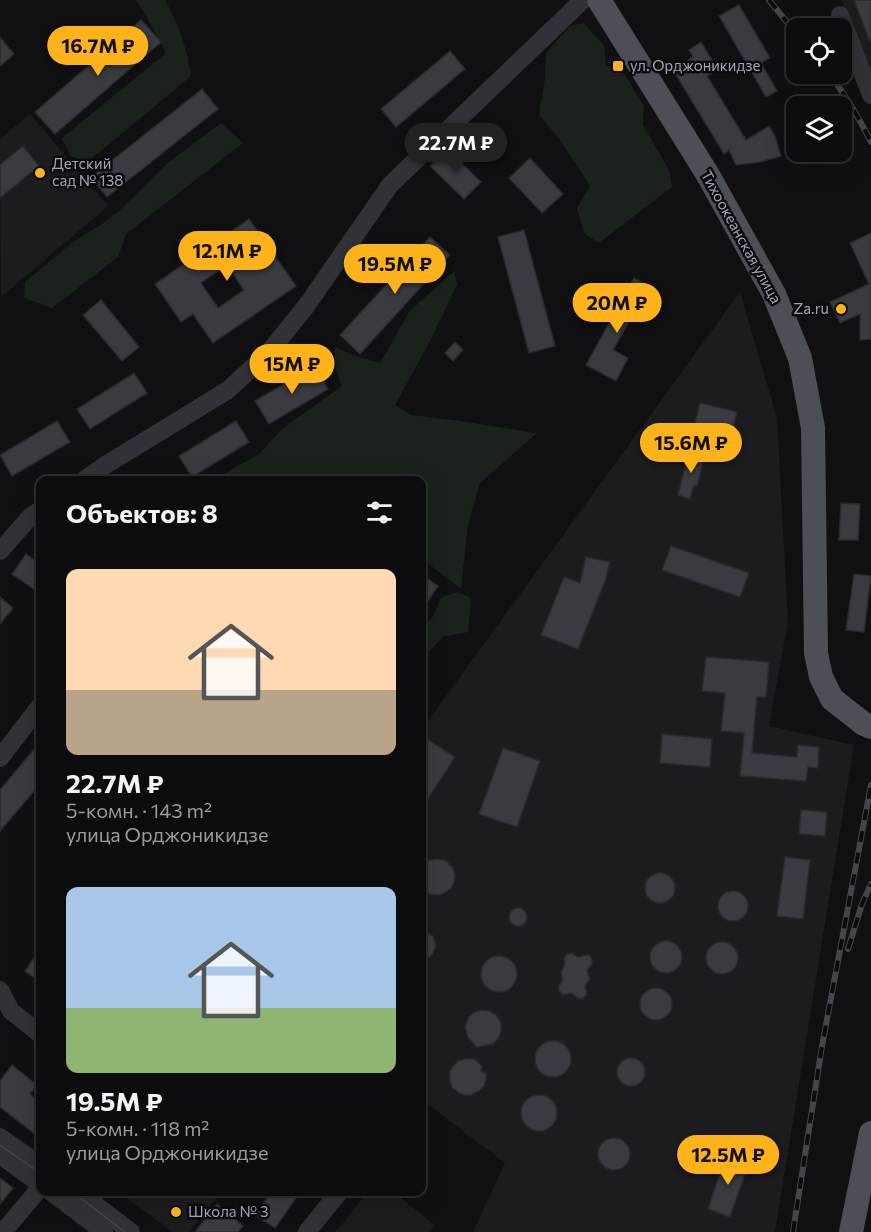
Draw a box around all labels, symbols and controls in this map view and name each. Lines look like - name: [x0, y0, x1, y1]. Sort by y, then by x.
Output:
- map controls: [786, 18, 852, 162]
- button: locate: [786, 18, 852, 84]
- pin: 16.7M ₽: [43, 26, 153, 77]
- text: 16.7M ₽: [61, 33, 135, 57]
- place label: ул. Орджоникидзе: [630, 56, 760, 74]
- marker: ул. Орджоникидзе: [611, 59, 625, 73]
- button: layers: [786, 96, 852, 162]
- pin: 22.7M ₽: [401, 123, 511, 174]
- text: 22.7M ₽: [418, 130, 494, 154]
- place label: Детский сад № 138: [52, 154, 123, 189]
- marker: Детский сад № 138: [33, 166, 47, 180]
- street label: Тихоокеанская улица: [698, 167, 786, 306]
- pin: 12.1M ₽: [172, 231, 282, 282]
- text: 12.1M ₽: [192, 238, 262, 262]
- pin: 19.5M ₽: [340, 244, 450, 295]
- text: 19.5M ₽: [358, 251, 432, 275]
- pin: 20M ₽: [575, 283, 659, 334]
- text: 20M ₽: [587, 290, 647, 314]
- place label: Za.ru: [793, 299, 829, 317]
- marker: Za.ru: [834, 302, 848, 316]
- pin: 15M ₽: [250, 344, 334, 395]
- text: 15M ₽: [264, 351, 321, 375]
- pin: 15.6M ₽: [636, 423, 746, 474]
- text: 15.6M ₽: [654, 430, 728, 454]
- icon: filters: [363, 496, 396, 529]
- text: Объектов: 8: [66, 497, 218, 528]
- icon: home: [177, 608, 285, 716]
- text: 22.7M ₽: [66, 767, 164, 798]
- text: 5-комн. · 143 m²: [66, 798, 212, 822]
- text: улица Орджоникидзе: [66, 822, 269, 846]
- icon: home: [177, 926, 285, 1034]
- text: 19.5M ₽: [66, 1085, 163, 1116]
- text: 5-комн. · 118 m²: [66, 1116, 209, 1140]
- pin: 12.5M ₽: [673, 1135, 783, 1186]
- text: улица Орджоникидзе: [66, 1140, 269, 1164]
- text: 12.5M ₽: [691, 1142, 765, 1166]
- place label: Школа № 3: [188, 1202, 269, 1220]
- marker: Школа № 3: [169, 1205, 183, 1219]

